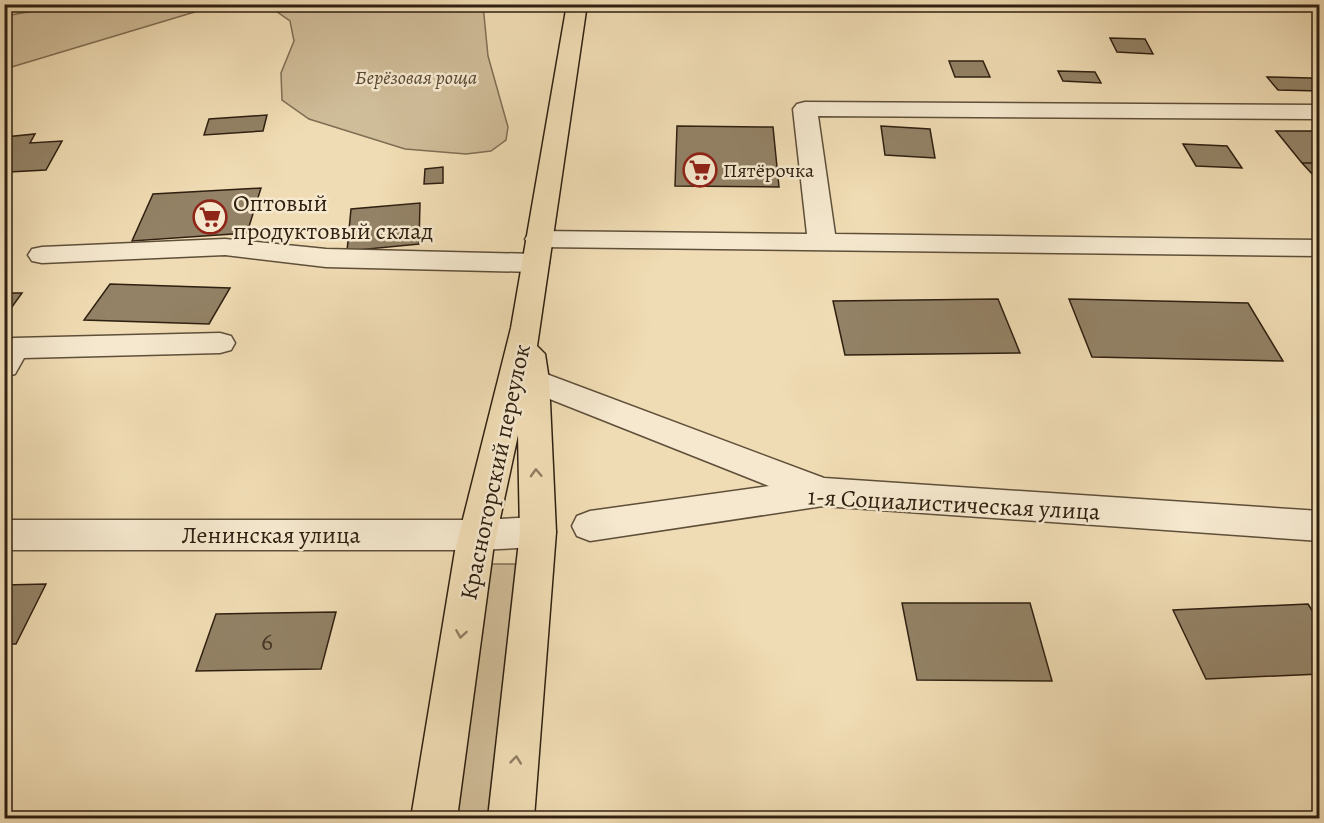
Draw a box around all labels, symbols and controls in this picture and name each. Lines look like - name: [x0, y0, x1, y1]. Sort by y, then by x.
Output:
- park label: Берёзовая роща: [355, 64, 477, 91]
- supermarket icon: Пятёрочка: [682, 152, 718, 188]
- place label: Пятёрочка: [723, 157, 815, 184]
- place label: Оптовый продуктовый склад: [233, 187, 433, 247]
- supermarket icon: Оптовый продуктовый склад: [192, 199, 228, 235]
- street label: Красногорский переулок: [452, 341, 538, 603]
- one-way arrow: [530, 469, 542, 478]
- street label: 1-я Социалистическая улица: [807, 480, 1101, 528]
- street label: Ленинская улица: [181, 519, 361, 551]
- house number: 6: [261, 624, 273, 659]
- one-way arrow: [456, 629, 468, 638]
- one-way arrow: [509, 756, 522, 765]

